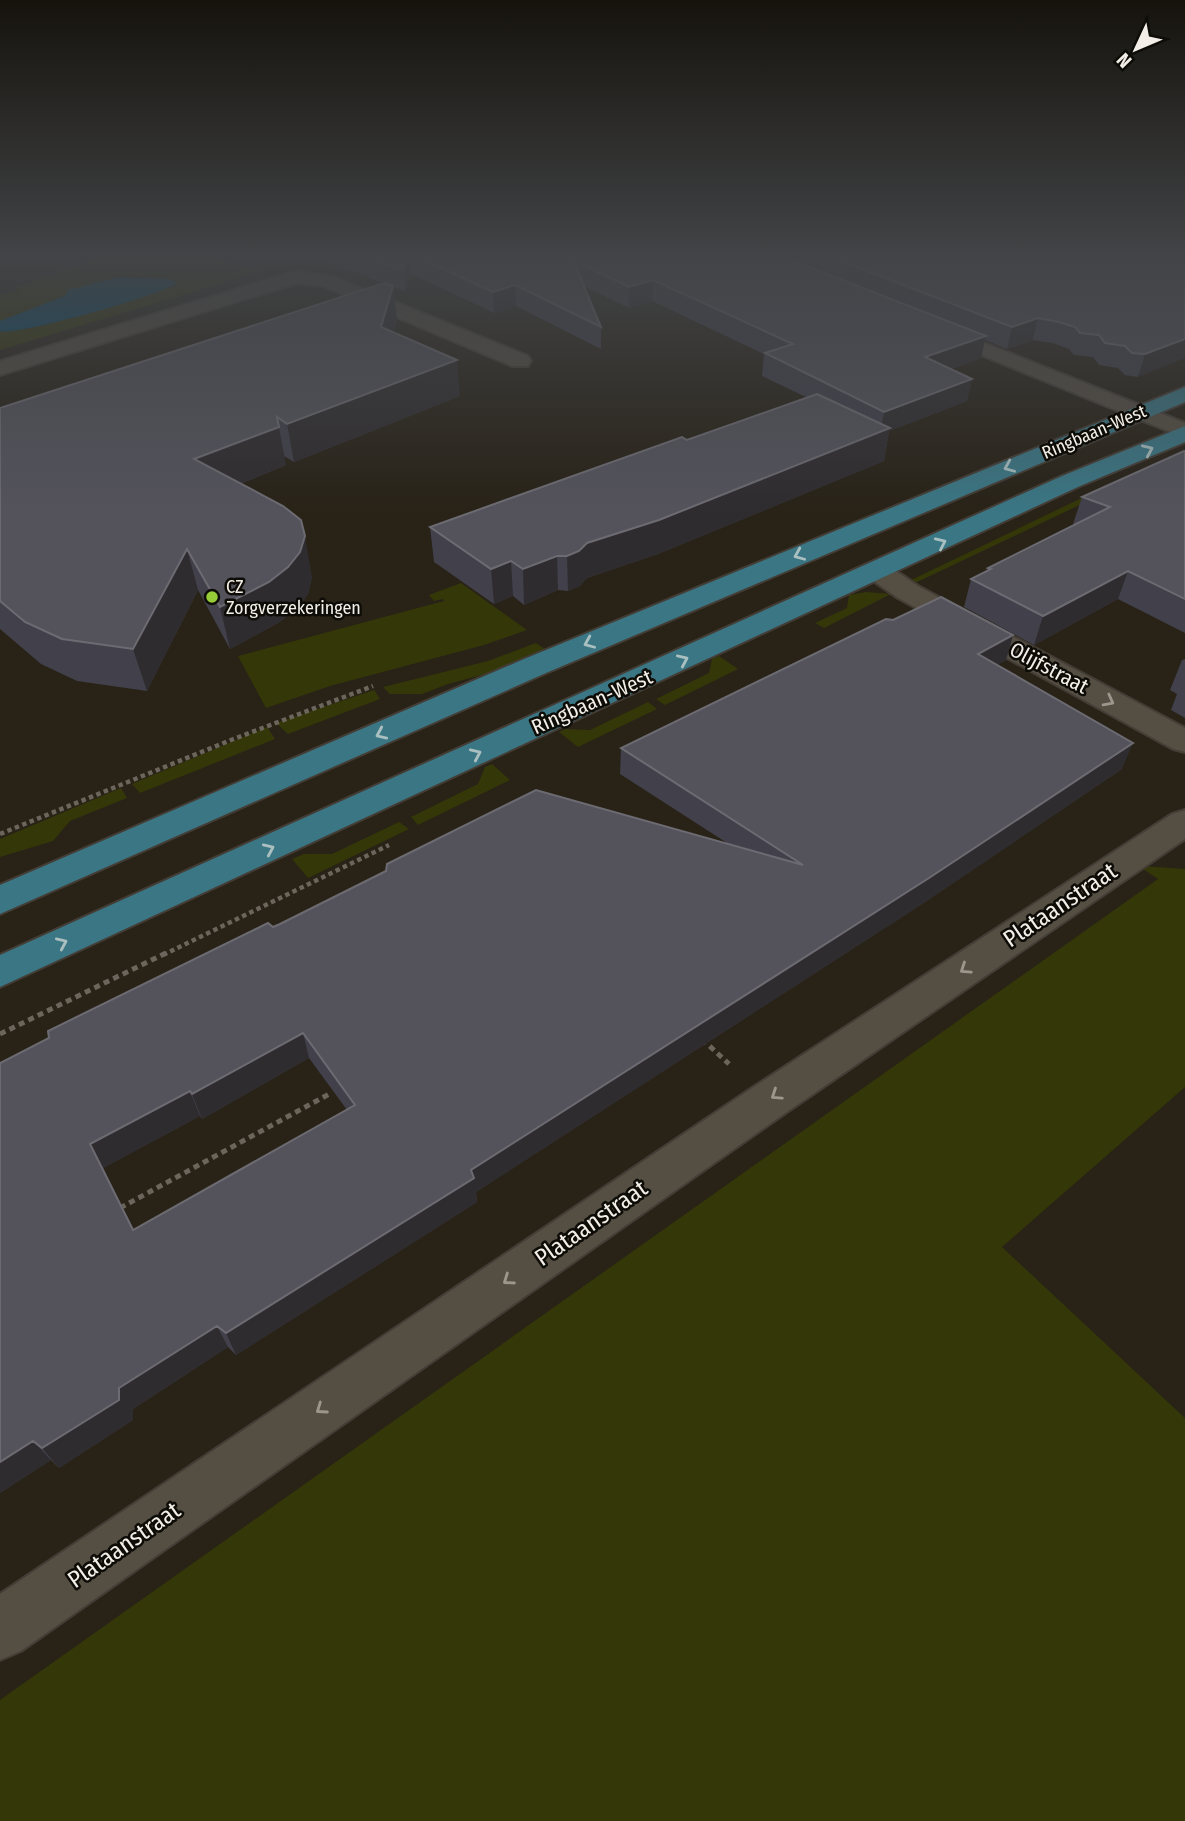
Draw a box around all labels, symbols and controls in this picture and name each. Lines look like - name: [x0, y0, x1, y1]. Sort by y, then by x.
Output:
- north arrow: [1101, 14, 1171, 84]
- text: N: [1112, 48, 1136, 73]
- street label: Ringbaan-West: [1039, 400, 1150, 464]
- one-way arrow: [1141, 444, 1153, 458]
- one-way arrow: [1004, 459, 1016, 473]
- one-way arrow: [933, 537, 946, 551]
- one-way arrow: [794, 547, 806, 561]
- place label: CZ Zorgverzekeringen: [226, 576, 361, 619]
- marker: CZ Zorgverzekeringen: [204, 589, 220, 605]
- one-way arrow: [584, 635, 596, 649]
- street label: Olijfstraat: [1005, 636, 1093, 700]
- one-way arrow: [676, 654, 688, 668]
- street label: Ringbaan-West: [527, 664, 657, 740]
- one-way arrow: [1102, 693, 1114, 706]
- one-way arrow: [375, 726, 388, 740]
- one-way arrow: [469, 749, 481, 763]
- one-way arrow: [262, 843, 274, 857]
- street label: Plataanstraat: [998, 857, 1122, 953]
- one-way arrow: [55, 937, 67, 951]
- one-way arrow: [960, 961, 973, 974]
- one-way arrow: [771, 1087, 784, 1099]
- street label: Plataanstraat: [529, 1174, 653, 1272]
- one-way arrow: [503, 1272, 516, 1284]
- one-way arrow: [316, 1401, 329, 1413]
- street label: Plataanstraat: [62, 1496, 186, 1594]

